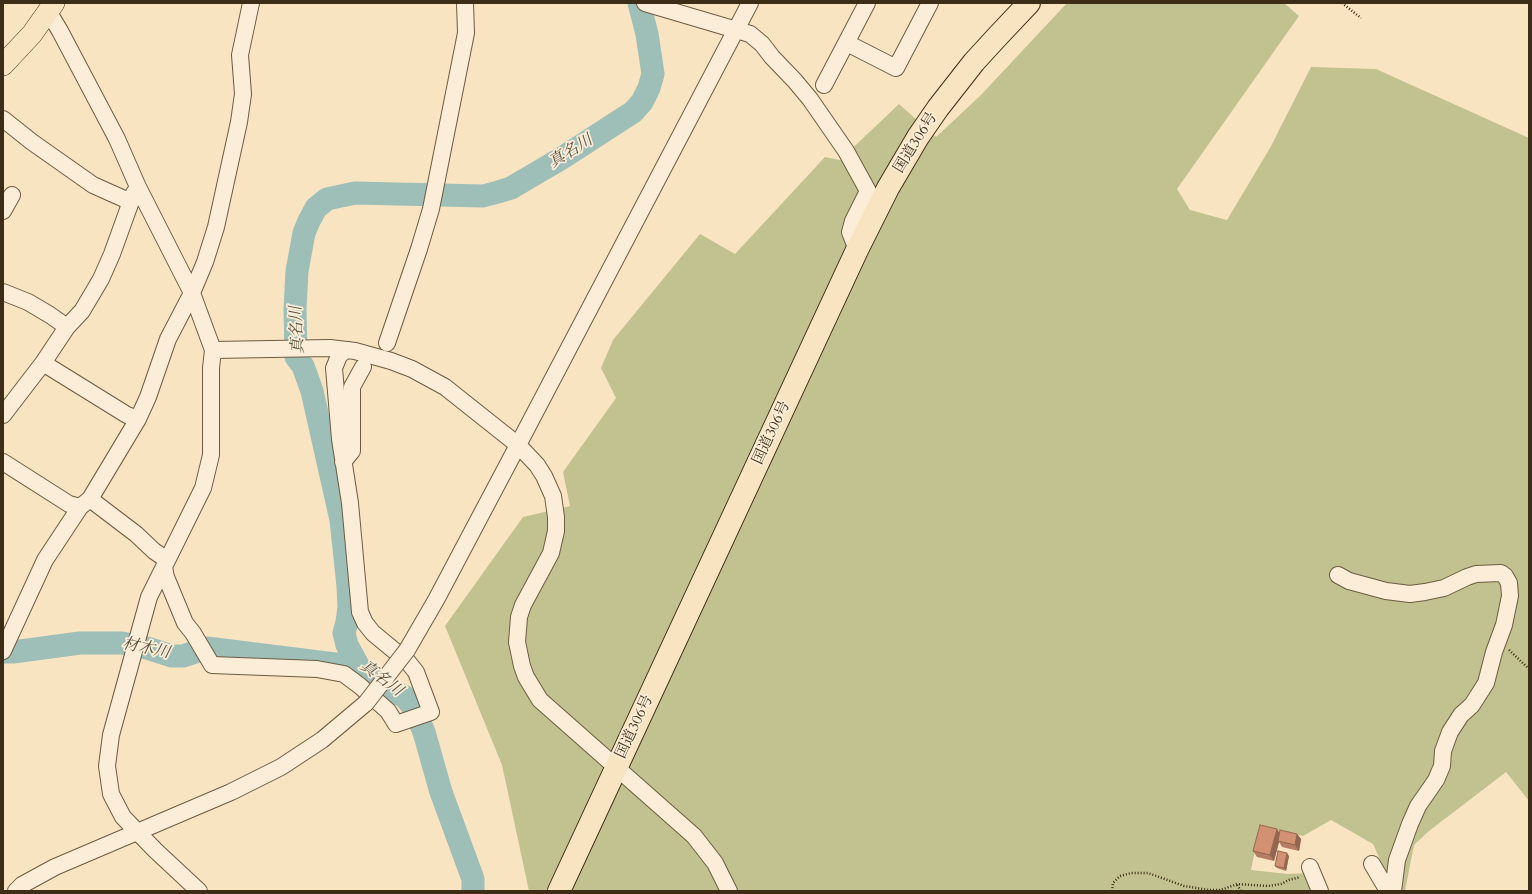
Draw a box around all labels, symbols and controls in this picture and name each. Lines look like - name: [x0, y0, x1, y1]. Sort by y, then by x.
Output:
- street label: 国道306号: [890, 109, 942, 177]
- water label: 真名川: [546, 131, 596, 173]
- water label: 真名川: [287, 306, 309, 354]
- street label: 国道306号: [749, 398, 795, 468]
- water label: 材木川: [121, 635, 171, 663]
- water label: 真名川: [356, 657, 406, 701]
- street label: 国道306号: [612, 692, 658, 762]

